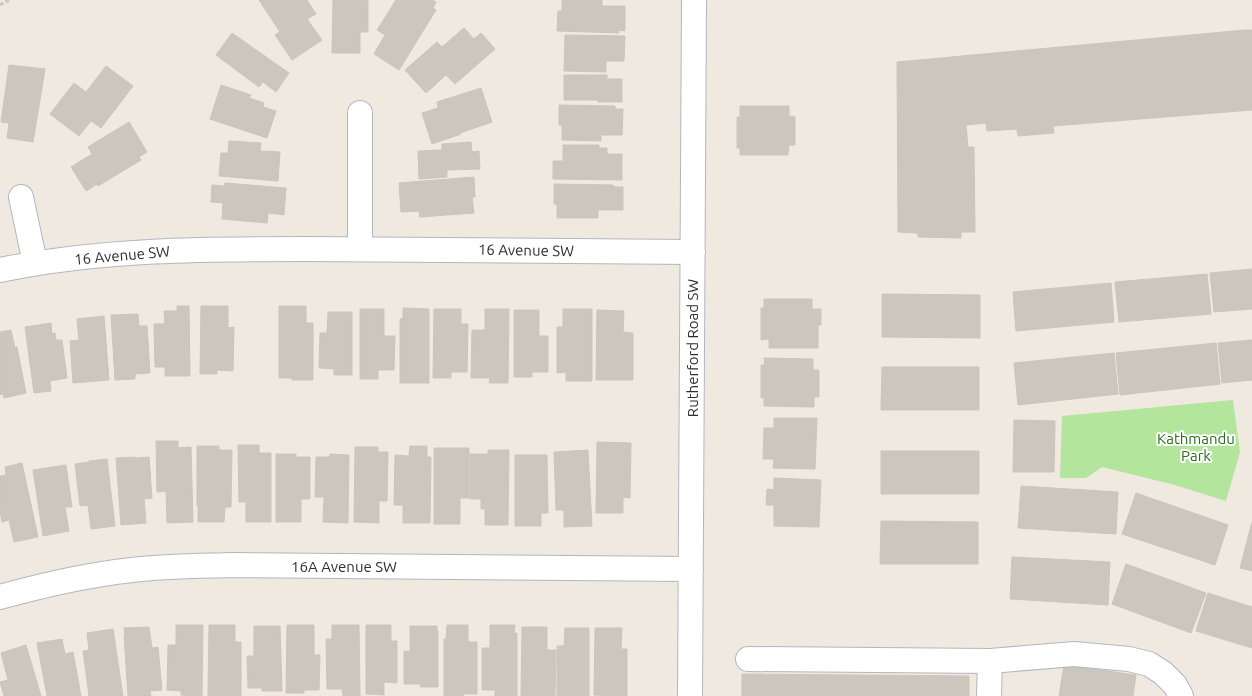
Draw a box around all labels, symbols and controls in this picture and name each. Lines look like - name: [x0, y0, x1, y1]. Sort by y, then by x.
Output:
- street label: 16 Avenue SW: [478, 241, 574, 259]
- street label: 16 Avenue SW: [73, 242, 171, 268]
- street label: Rutherford Road SW: [684, 279, 701, 417]
- park label: Kathmandu Park: [1157, 430, 1235, 464]
- street label: 16A Avenue SW: [291, 558, 397, 575]

